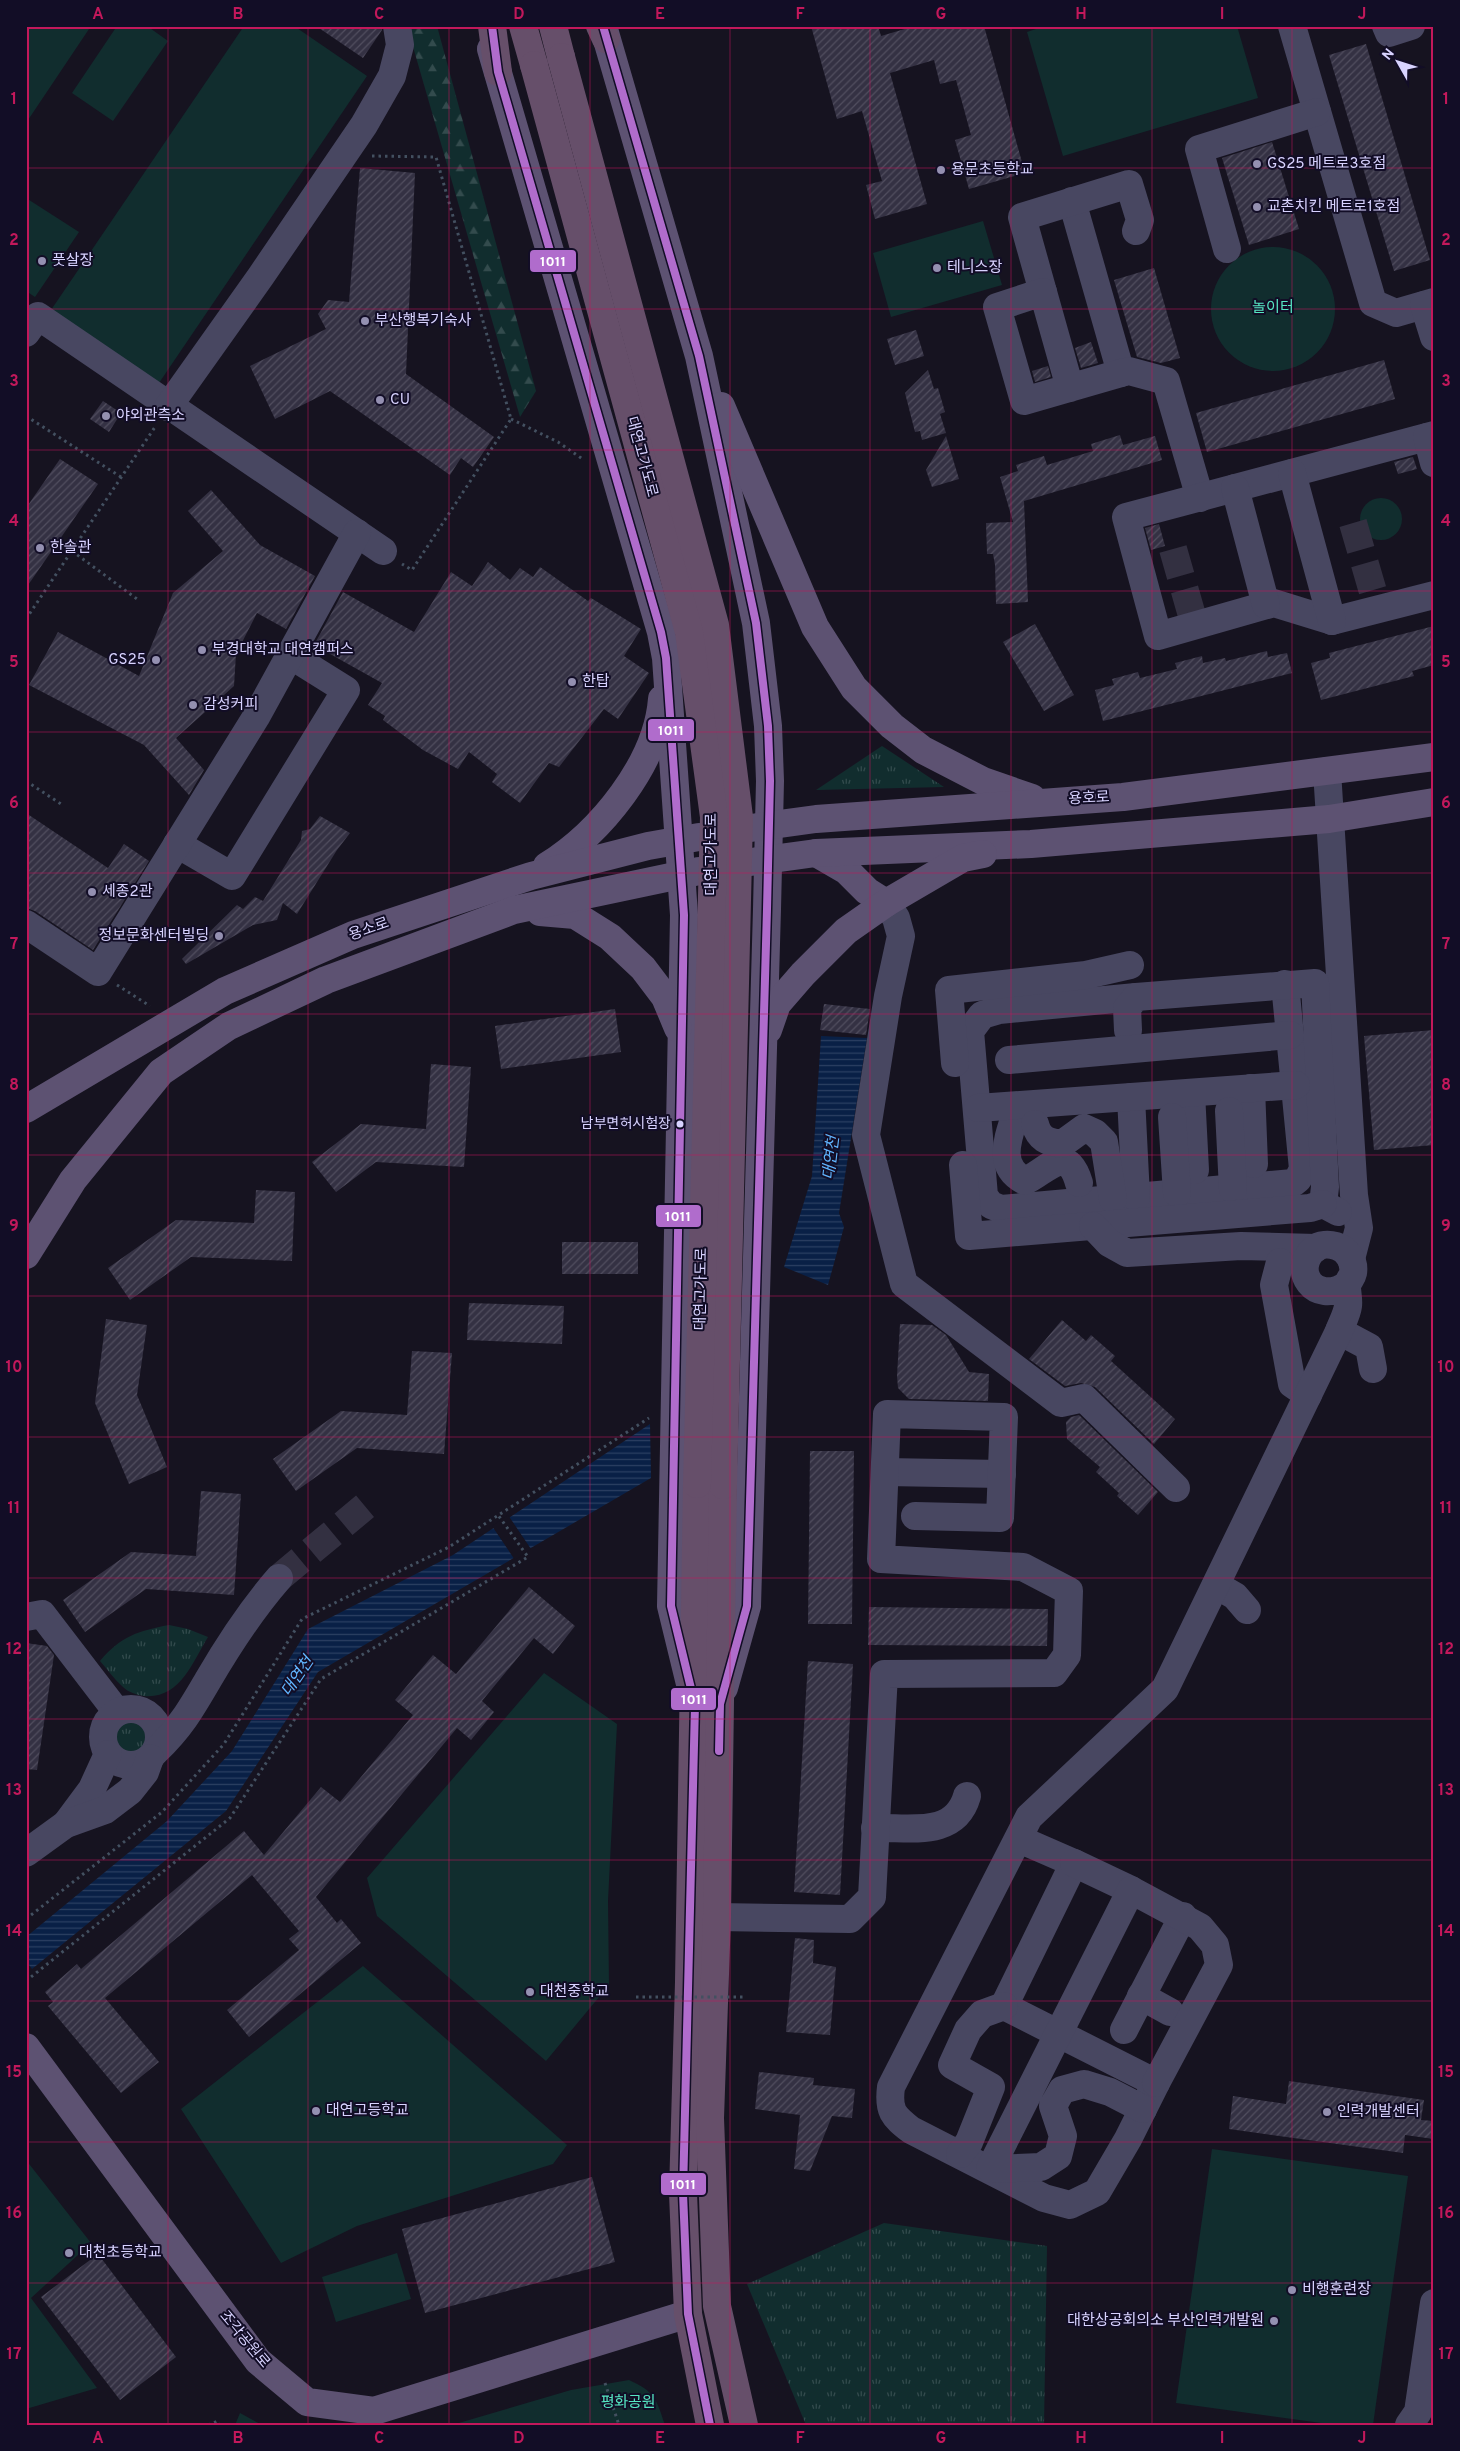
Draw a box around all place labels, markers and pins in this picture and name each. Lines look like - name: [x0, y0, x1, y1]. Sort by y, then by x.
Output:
- place label: GS25 메트로3호점: [1267, 155, 1386, 174]
- marker: GS25 메트로3호점: [1251, 158, 1263, 170]
- place label: 용문초등학교: [951, 160, 1034, 180]
- marker: 용문초등학교: [935, 164, 947, 176]
- place label: 교촌치킨 메트로1호점: [1267, 198, 1400, 217]
- marker: 교촌치킨 메트로1호점: [1251, 201, 1263, 213]
- place label: 풋살장: [52, 252, 94, 271]
- marker: 풋살장: [36, 255, 48, 267]
- place label: 테니스장: [947, 259, 1002, 278]
- marker: 테니스장: [931, 262, 943, 274]
- place label: 부산행복기숙사: [375, 312, 472, 331]
- marker: 부산행복기숙사: [359, 315, 371, 327]
- place label: CU: [390, 391, 410, 410]
- marker: CU: [374, 394, 386, 406]
- place label: 야외관측소: [116, 407, 185, 426]
- marker: 야외관측소: [100, 410, 112, 422]
- place label: 한솔관: [50, 539, 92, 558]
- marker: 한솔관: [34, 542, 46, 554]
- place label: 부경대학교 대연캠퍼스: [212, 640, 354, 660]
- marker: 부경대학교 대연캠퍼스: [196, 644, 208, 656]
- place label: GS25: [108, 651, 146, 670]
- marker: GS25: [150, 654, 162, 666]
- place label: 한탑: [582, 673, 610, 692]
- marker: 한탑: [566, 676, 578, 688]
- place label: 감성커피: [203, 696, 258, 715]
- marker: 감성커피: [187, 699, 199, 711]
- place label: 세종2관: [102, 883, 153, 902]
- marker: 세종2관: [86, 886, 98, 898]
- place label: 정보문화센터빌딩: [99, 927, 209, 946]
- marker: 정보문화센터빌딩: [213, 930, 225, 942]
- place label: 남부면허시험장: [581, 1116, 671, 1133]
- marker: 남부면허시험장: [675, 1119, 685, 1129]
- place label: 대천중학교: [540, 1982, 609, 2002]
- marker: 대천중학교: [524, 1986, 536, 1998]
- place label: 대연고등학교: [326, 2101, 409, 2121]
- place label: 인력개발센터: [1337, 2103, 1420, 2122]
- marker: 대연고등학교: [310, 2105, 322, 2117]
- marker: 인력개발센터: [1321, 2106, 1333, 2118]
- place label: 대천초등학교: [79, 2243, 162, 2263]
- marker: 대천초등학교: [63, 2247, 75, 2259]
- place label: 비행훈련장: [1302, 2281, 1371, 2300]
- marker: 비행훈련장: [1286, 2284, 1298, 2296]
- place label: 대한상공회의소 부산인력개발원: [1067, 2312, 1264, 2331]
- marker: 대한상공회의소 부산인력개발원: [1268, 2315, 1280, 2327]

